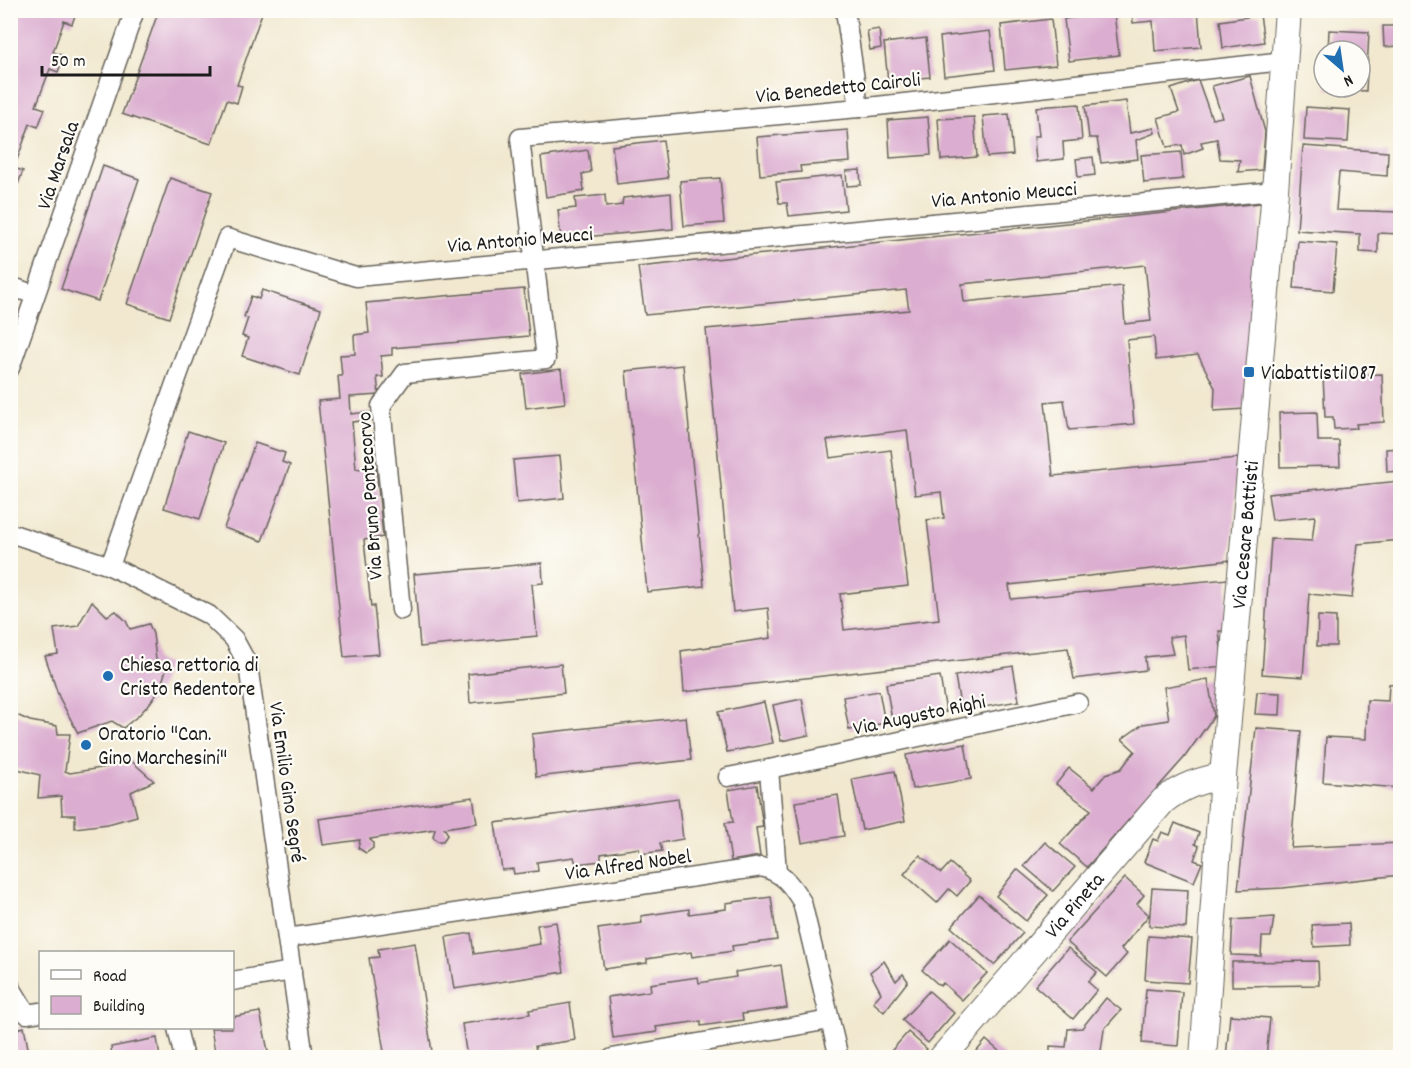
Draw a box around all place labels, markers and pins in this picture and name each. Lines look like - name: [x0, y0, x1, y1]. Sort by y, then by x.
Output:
- place label: Viabattisti1087: [1261, 360, 1376, 390]
- marker: Viabattisti1087: [1242, 365, 1256, 379]
- place label: Chiesa rettoria di Cristo Redentore: [120, 652, 259, 706]
- marker: Chiesa rettoria di Cristo Redentore: [101, 669, 115, 683]
- place label: Oratorio "Can. Gino Marchesini": [98, 721, 227, 775]
- marker: Oratorio "Can. Gino Marchesini": [79, 738, 93, 752]

